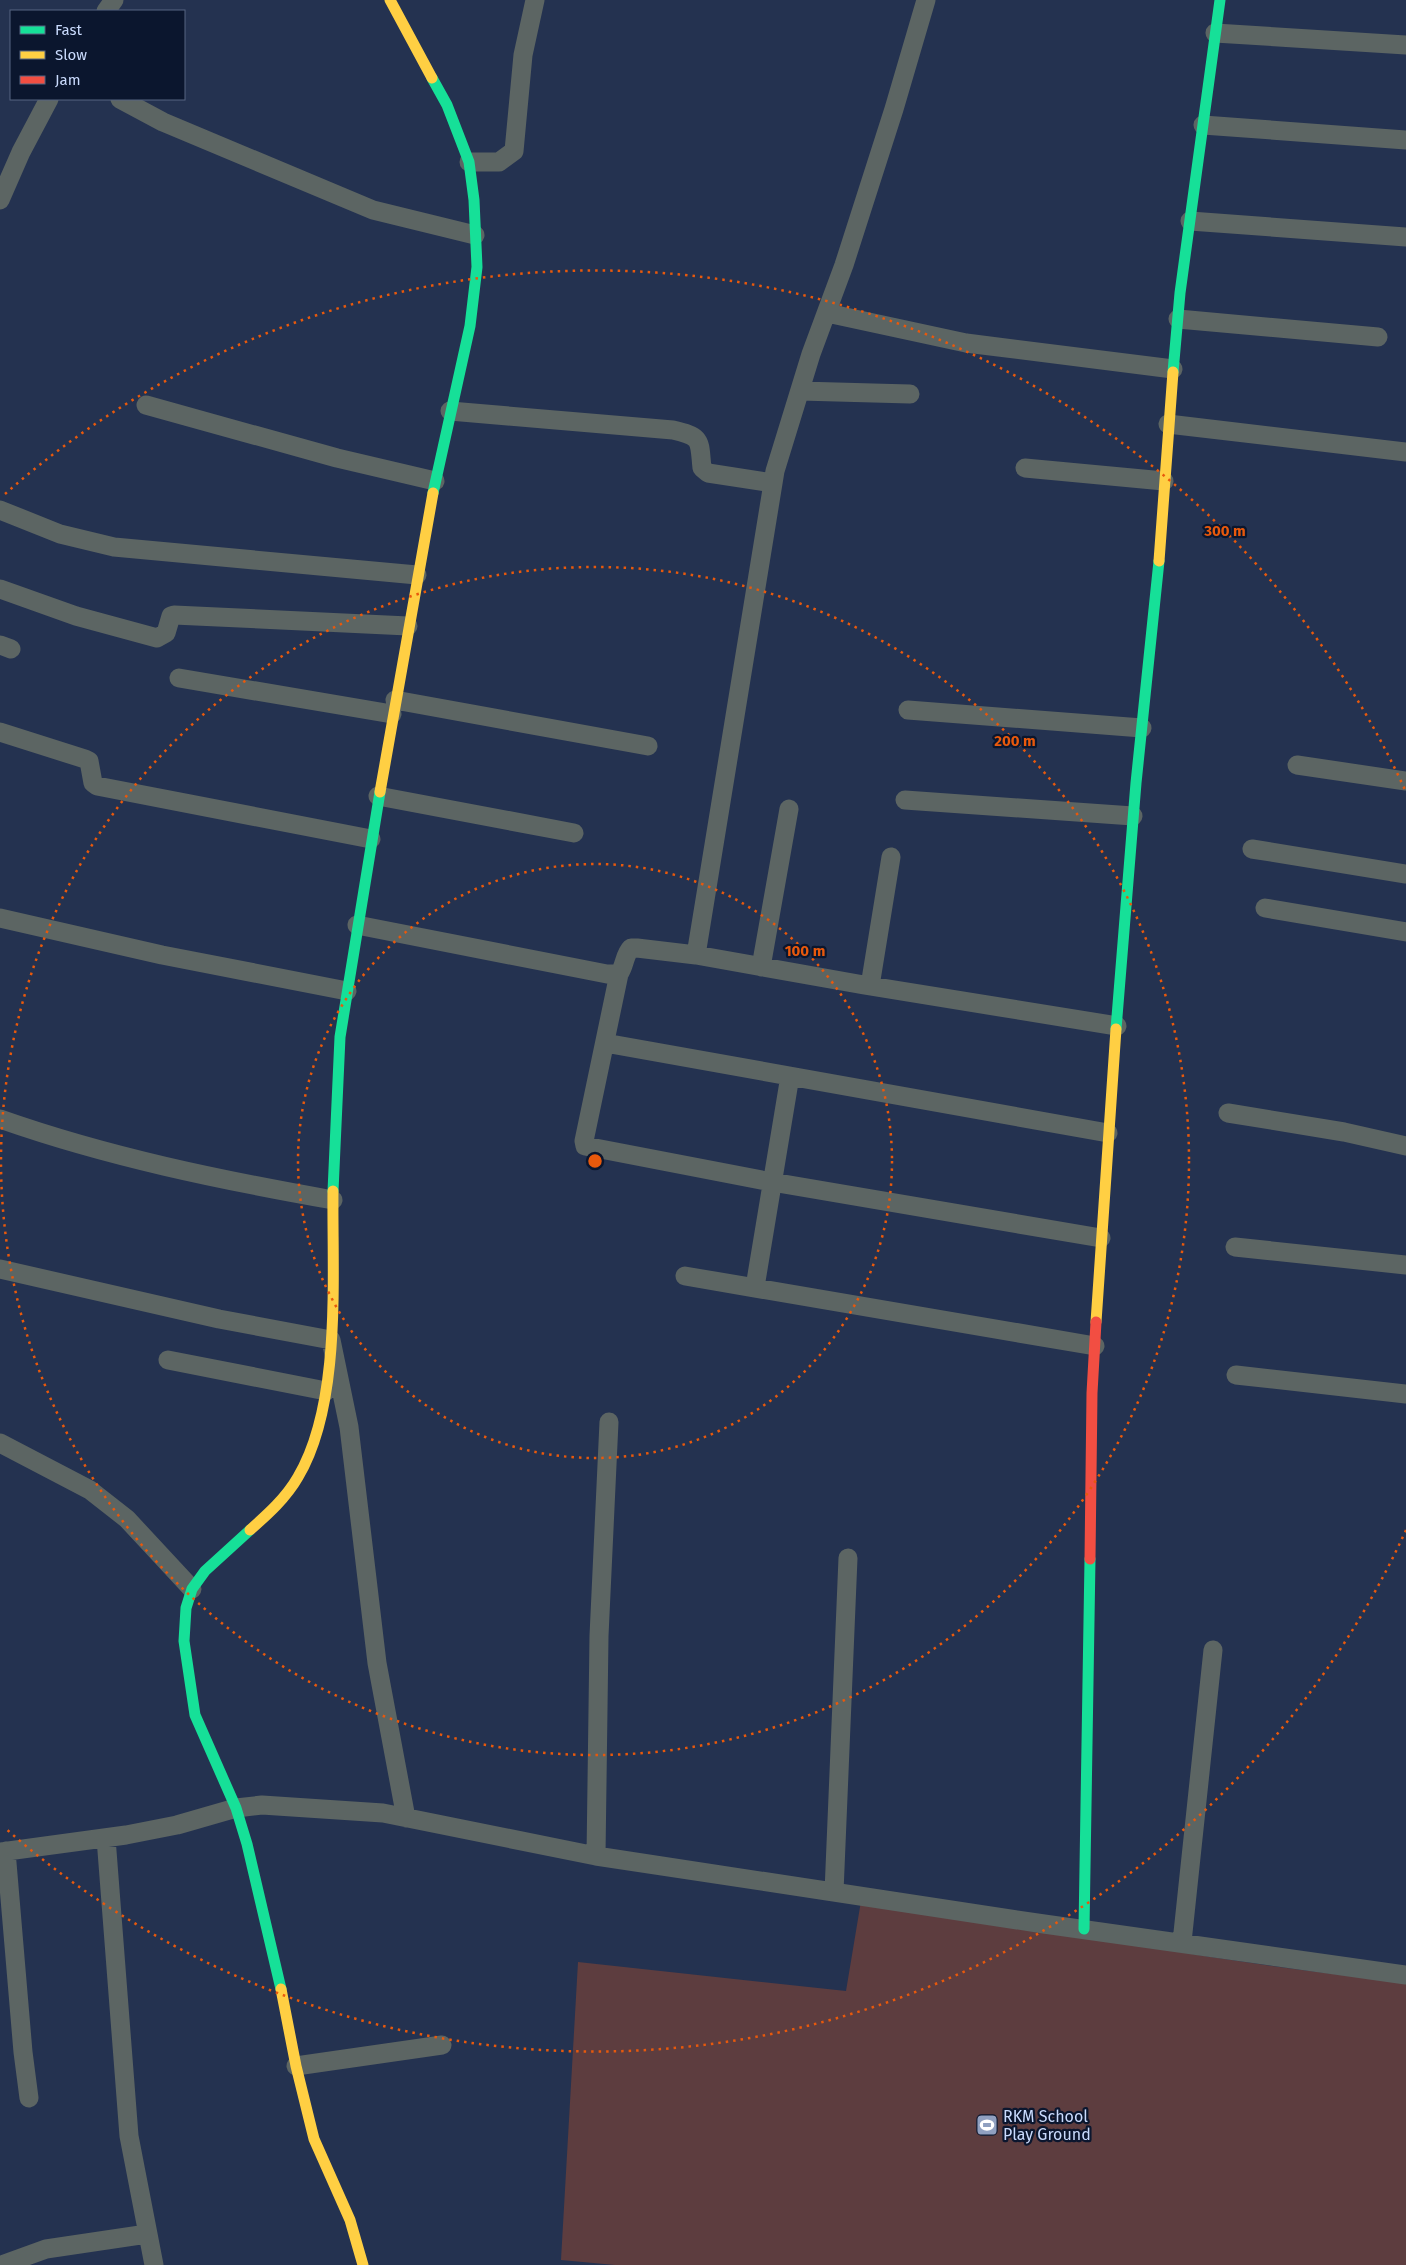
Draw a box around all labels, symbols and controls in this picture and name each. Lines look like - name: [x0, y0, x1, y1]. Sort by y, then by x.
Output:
- legend: [10, 10, 185, 100]
- text: Fast: [55, 21, 82, 39]
- text: Slow: [55, 46, 87, 64]
- text: Jam: [55, 71, 81, 89]
- text: 300 m: [1203, 522, 1246, 540]
- text: 200 m: [994, 732, 1036, 750]
- text: 100 m: [785, 942, 825, 960]
- centre of rings: [586, 1152, 604, 1170]
- place label: RKM School Play Ground: [1003, 2107, 1091, 2144]
- sports icon: RKM School Play Ground: [975, 2113, 999, 2137]

